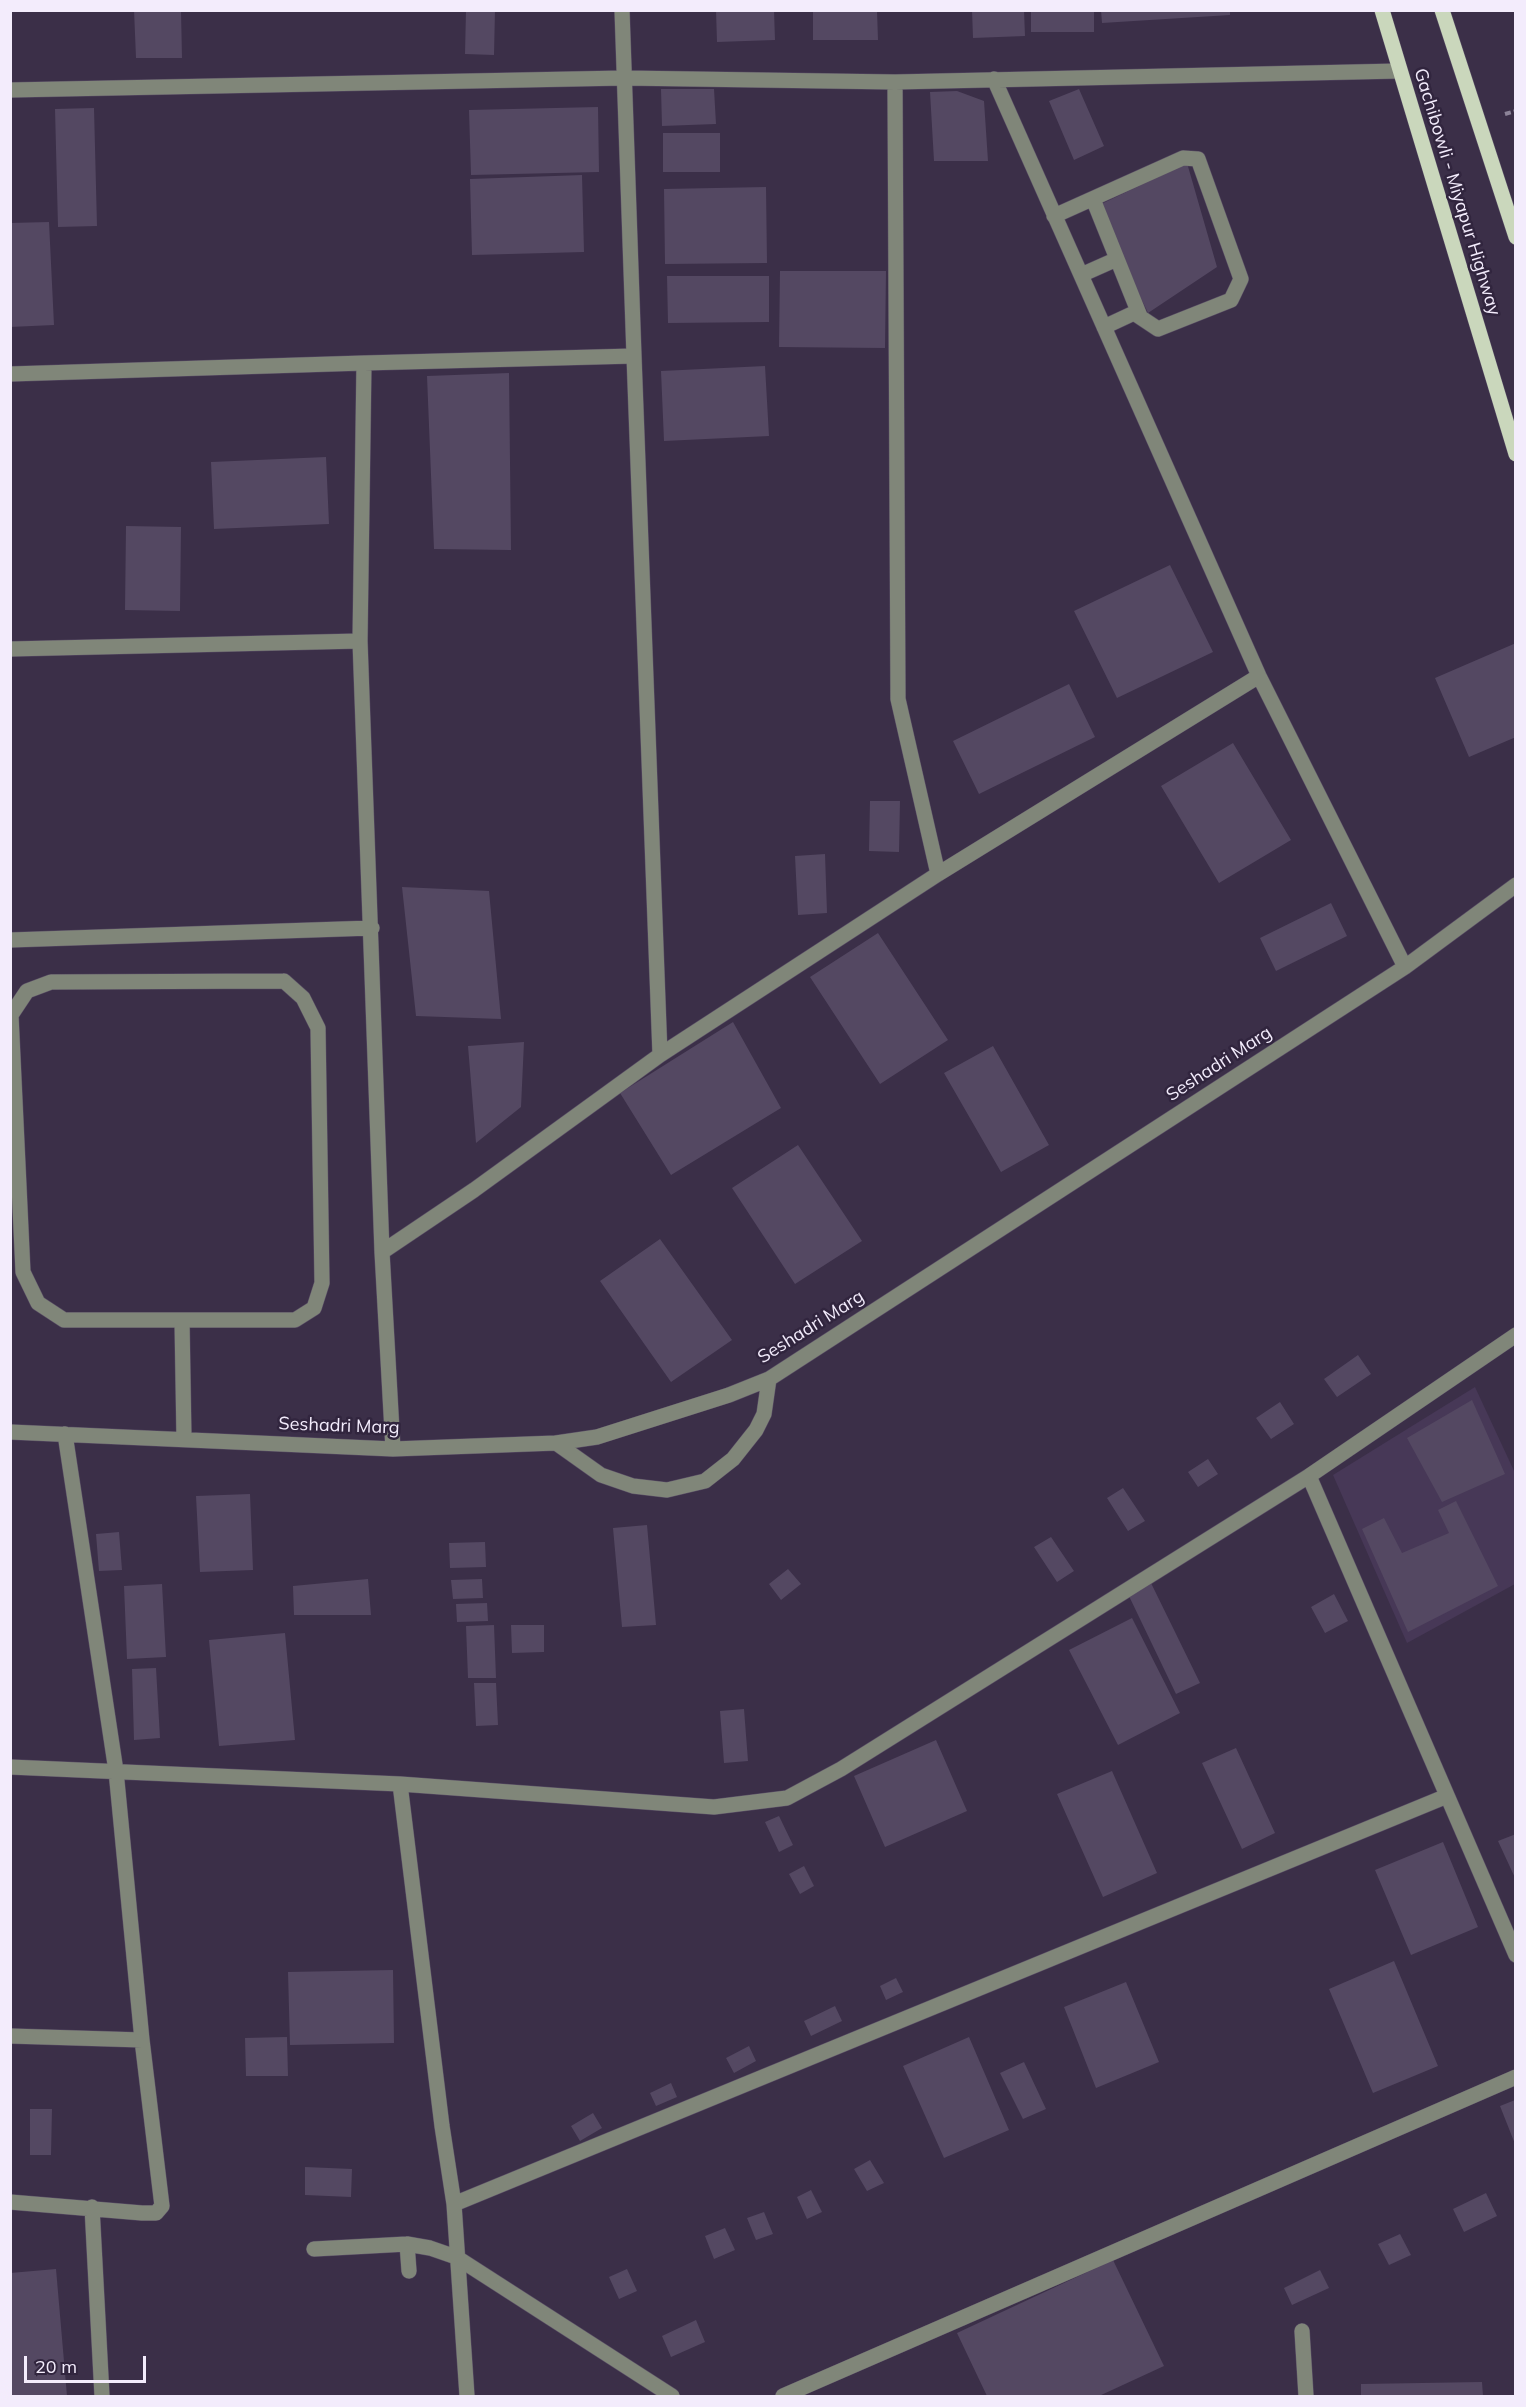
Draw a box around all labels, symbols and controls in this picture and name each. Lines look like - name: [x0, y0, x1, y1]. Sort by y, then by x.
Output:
- street label: Gachibowli - Miyapur Highway: [1409, 66, 1505, 318]
- street label: Seshadri Marg: [1162, 1022, 1276, 1106]
- street label: Seshadri Marg: [754, 1286, 868, 1368]
- street label: Seshadri Marg: [278, 1413, 400, 1439]
- scale bar: [27, 2344, 148, 2382]
- text: 20 m: [35, 2355, 77, 2378]

